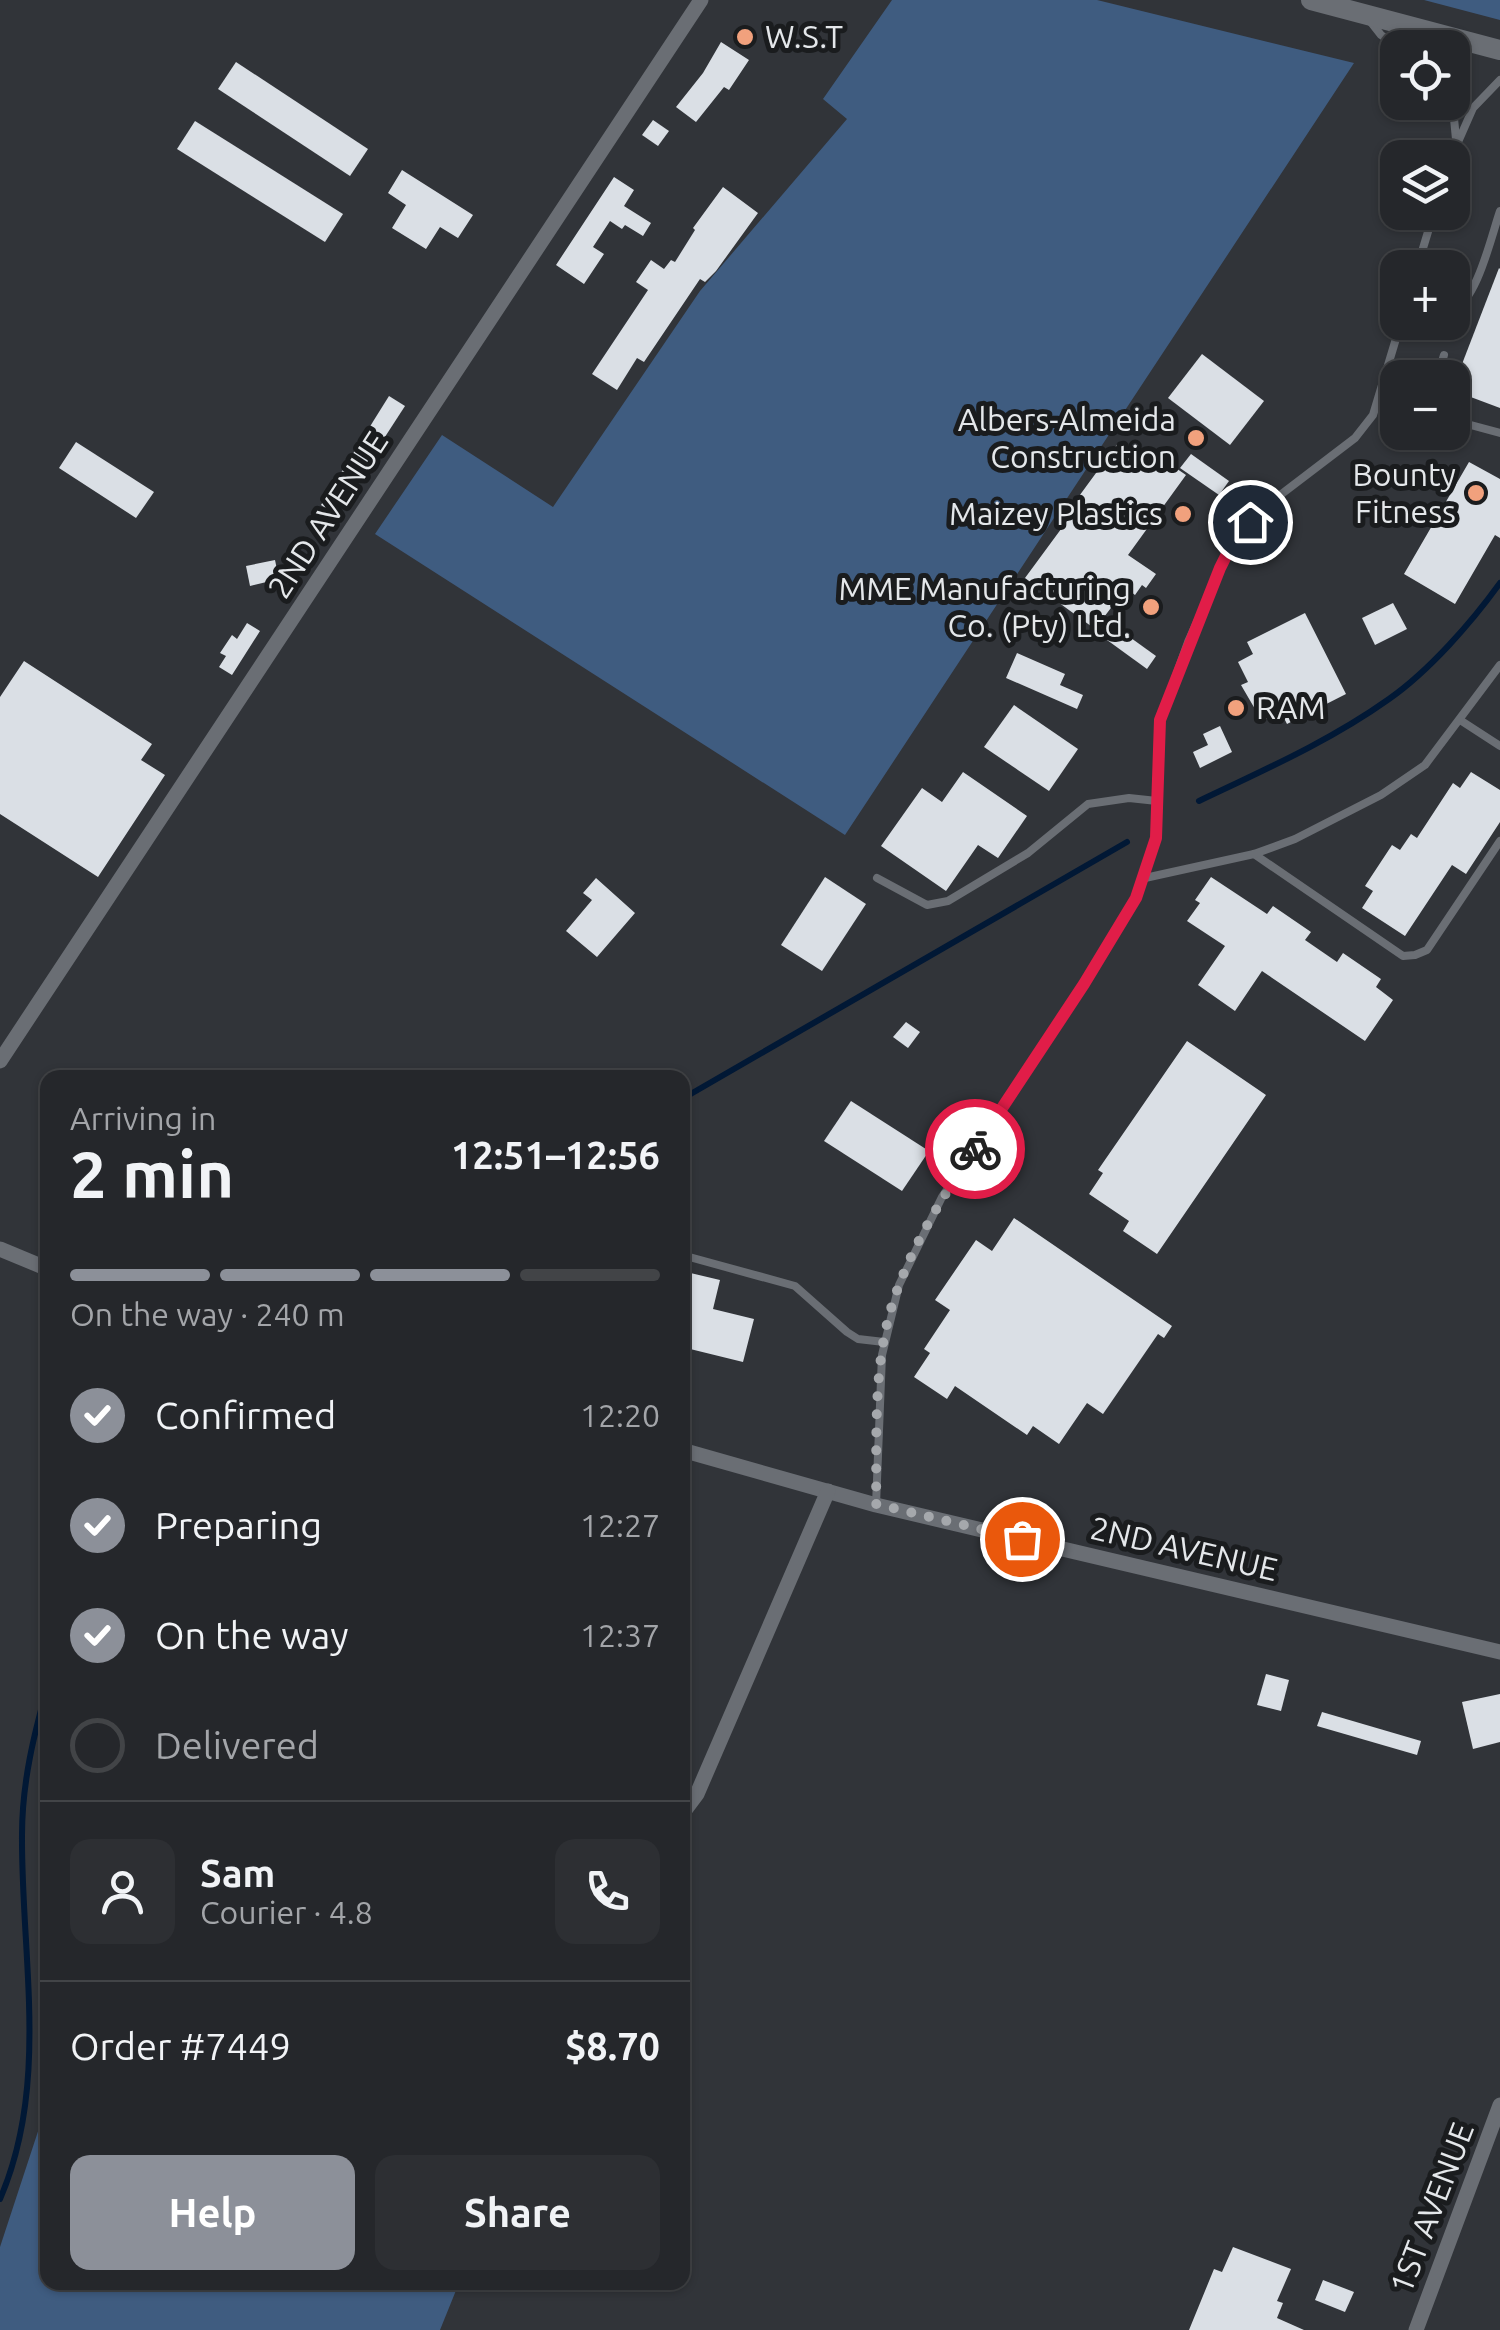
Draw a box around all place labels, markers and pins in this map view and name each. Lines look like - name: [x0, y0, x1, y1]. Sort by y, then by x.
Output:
- place label: W.S.T: [765, 18, 843, 54]
- marker: W.S.T: [734, 26, 756, 48]
- place label: Albers-Almeida Construction: [958, 401, 1176, 474]
- marker: Albers-Almeida Construction: [1185, 427, 1207, 449]
- place label: Bounty Fitness: [1352, 456, 1456, 529]
- pin: [1208, 480, 1293, 565]
- marker: Bounty Fitness: [1465, 482, 1487, 504]
- place label: Maizey Plastics: [949, 495, 1163, 531]
- marker: Maizey Plastics: [1172, 503, 1194, 525]
- place label: MME Manufacturing Co. (Pty) Ltd.: [838, 570, 1131, 643]
- marker: MME Manufacturing Co. (Pty) Ltd.: [1140, 596, 1162, 618]
- place label: RAM: [1256, 689, 1325, 725]
- marker: RAM: [1225, 697, 1247, 719]
- pin: [980, 1497, 1065, 1582]

